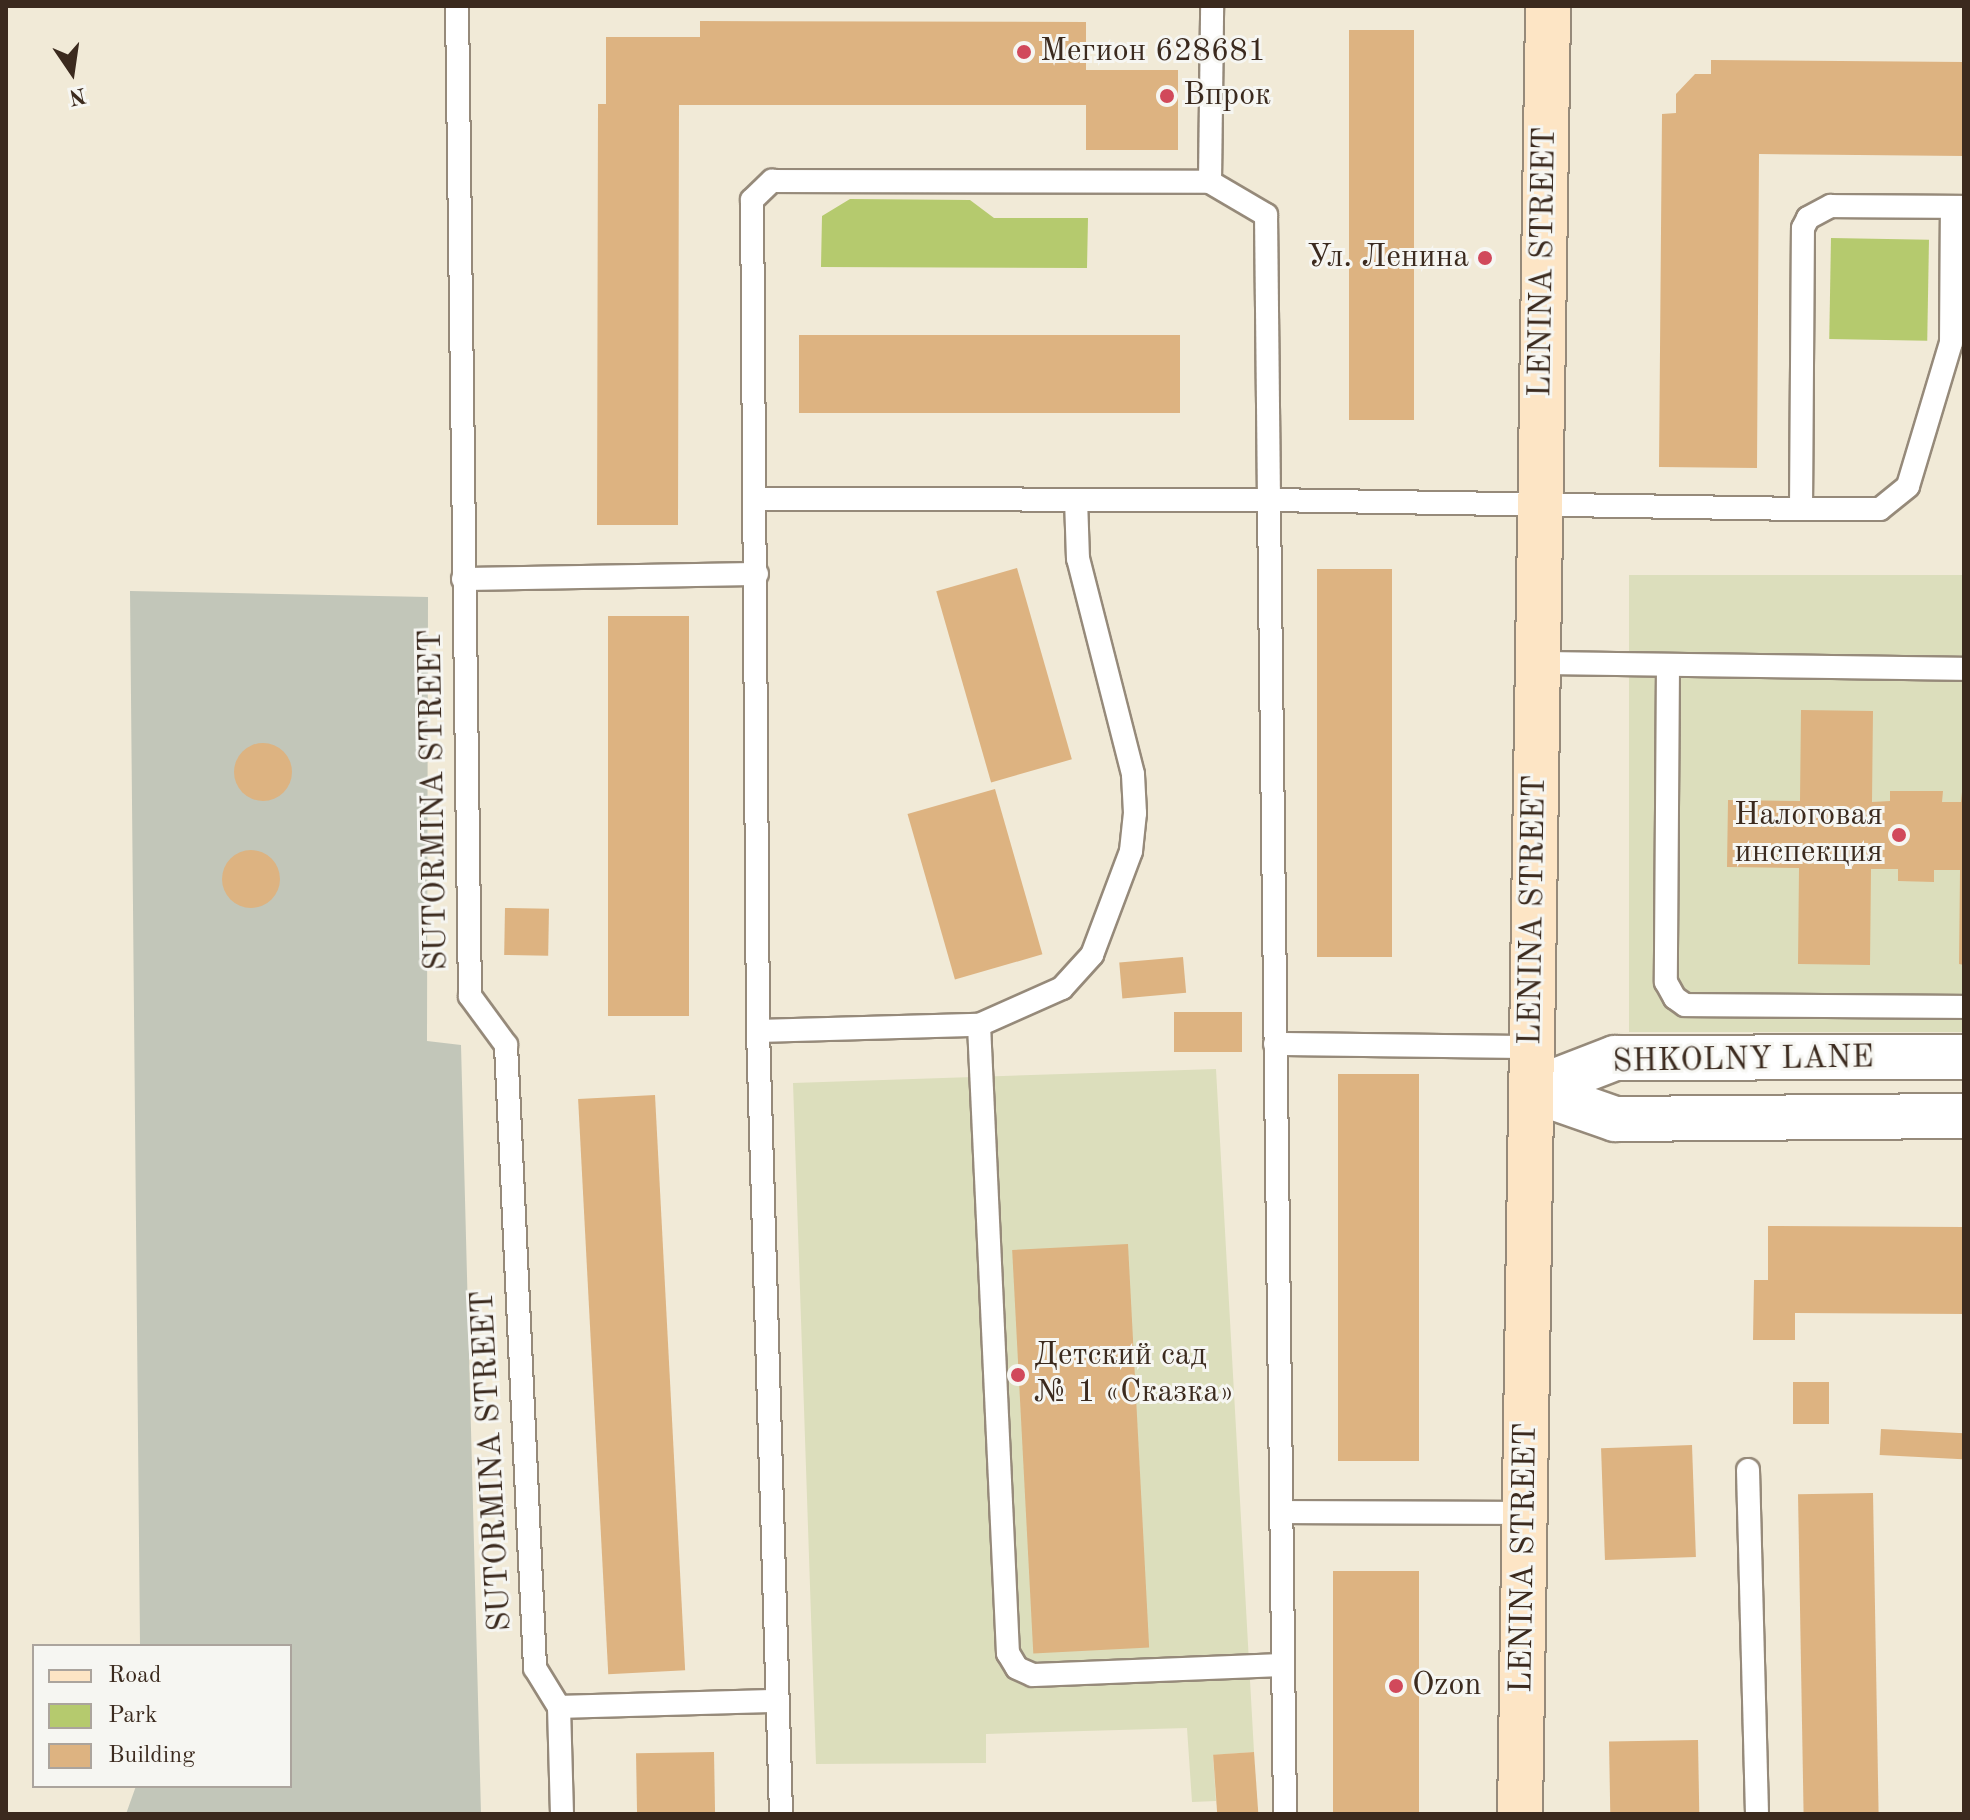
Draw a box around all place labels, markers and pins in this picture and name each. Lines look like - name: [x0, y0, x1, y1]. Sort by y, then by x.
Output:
- place label: Мегион 628681: [1040, 33, 1266, 71]
- marker: Мегион 628681: [1015, 43, 1033, 61]
- place label: Впрок: [1183, 77, 1271, 115]
- marker: Впрок: [1158, 87, 1176, 105]
- place label: Ул. Ленина: [1307, 239, 1469, 277]
- marker: Ул. Ленина: [1476, 249, 1494, 267]
- place label: Налоговая инспекция: [1734, 798, 1883, 873]
- marker: Налоговая инспекция: [1890, 826, 1908, 844]
- place label: Детский сад № 1 «Сказка»: [1034, 1338, 1234, 1413]
- marker: Детский сад № 1 «Сказка»: [1009, 1366, 1027, 1384]
- place label: Ozon: [1412, 1667, 1482, 1705]
- marker: Ozon: [1387, 1677, 1405, 1695]

